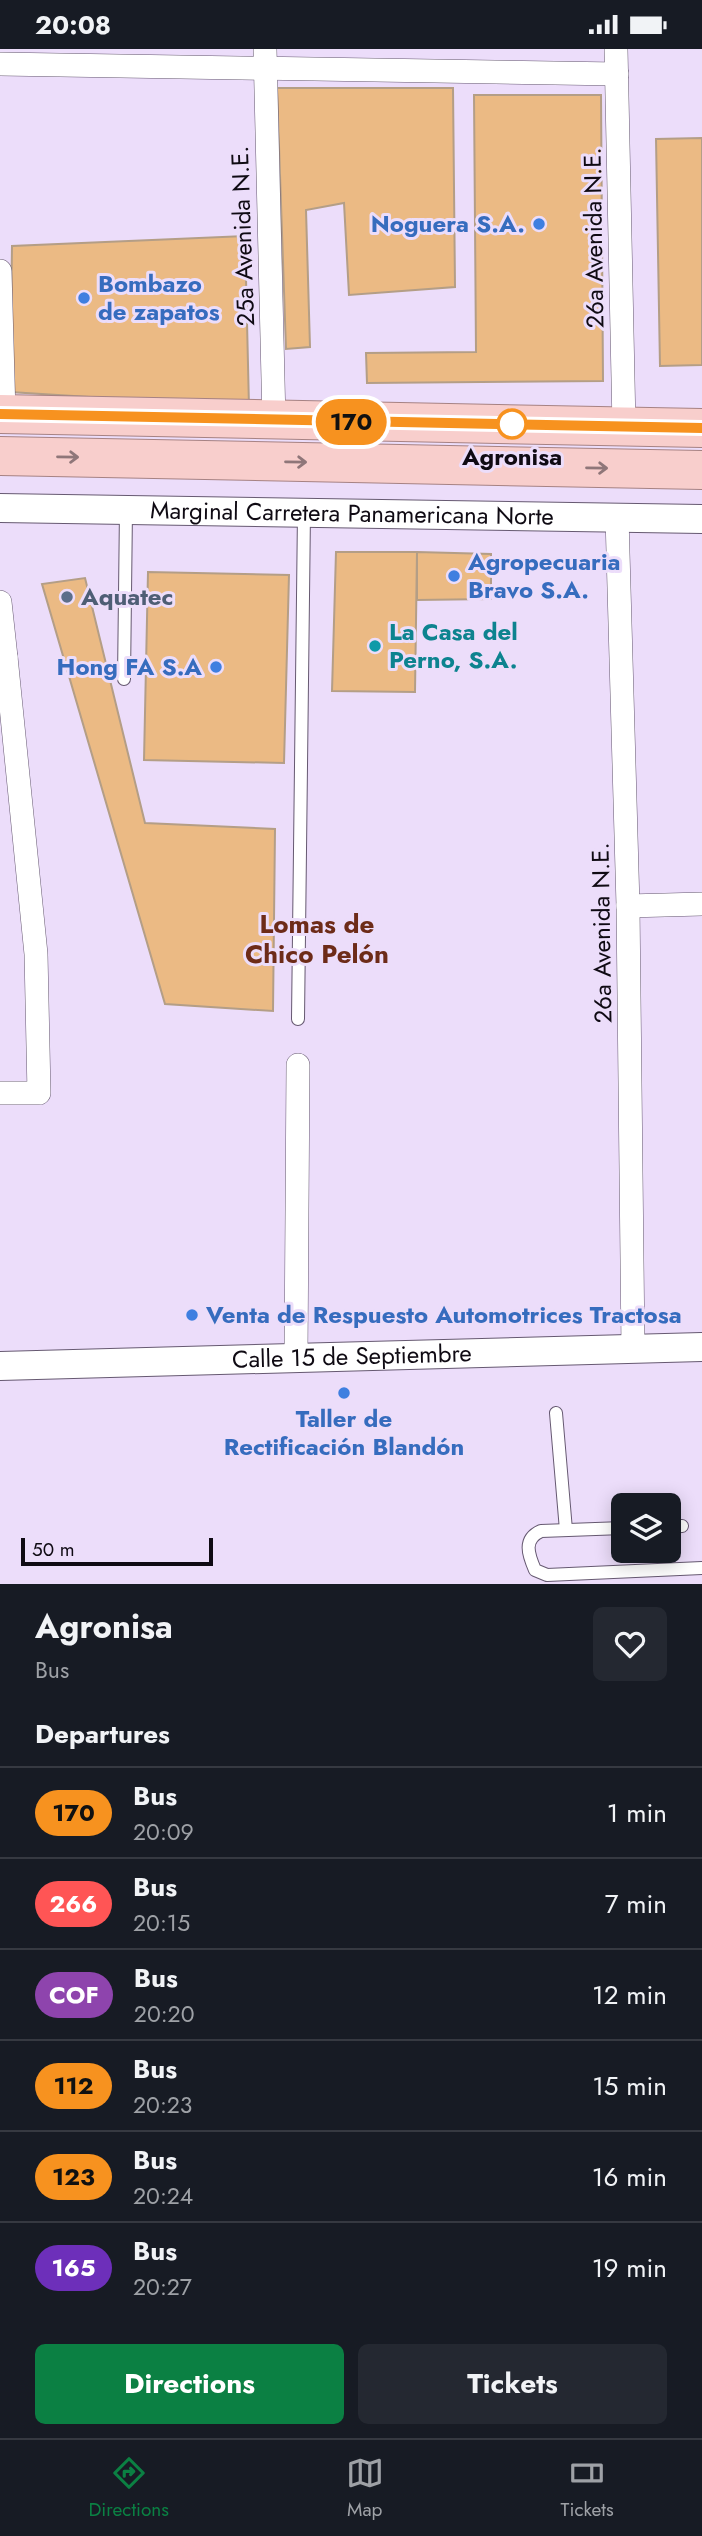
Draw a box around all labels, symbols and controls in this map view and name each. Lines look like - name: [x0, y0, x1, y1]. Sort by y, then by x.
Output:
- text: 20:08: [35, 6, 111, 44]
- street label: 25a Avenida N.E.: [222, 145, 263, 327]
- street label: 26a Avenida N.E.: [574, 147, 613, 329]
- place label: Noguera S.A.: [371, 206, 525, 241]
- marker: Noguera S.A.: [531, 216, 547, 232]
- place label: Bombazo de zapatos: [98, 266, 220, 329]
- marker: Bombazo de zapatos: [76, 290, 92, 306]
- line badge: 170: [311, 399, 391, 445]
- text: 170: [330, 404, 372, 439]
- marker: Agronisa: [497, 409, 527, 439]
- place label: Agronisa: [461, 439, 562, 474]
- one-way arrow: [56, 450, 79, 464]
- one-way arrow: [284, 455, 307, 468]
- one-way arrow: [585, 461, 608, 474]
- street label: Marginal Carretera Panamericana Norte: [150, 492, 554, 534]
- place label: Agropecuaria Bravo S.A.: [467, 544, 621, 607]
- marker: Agropecuaria Bravo S.A.: [446, 568, 462, 584]
- place label: Aquatec: [80, 579, 173, 614]
- marker: Aquatec: [59, 589, 75, 605]
- place label: La Casa del Perno, S.A.: [389, 614, 518, 677]
- marker: La Casa del Perno, S.A.: [367, 638, 383, 654]
- place label: Hong FA S.A: [57, 649, 202, 684]
- marker: Hong FA S.A: [208, 659, 224, 675]
- street label: 26a Avenida N.E.: [582, 842, 621, 1024]
- district label: Lomas de Chico Pelón: [245, 905, 389, 973]
- place label: Venta de Respuesto Automotrices Tractosa: [205, 1297, 682, 1332]
- marker: Venta de Respuesto Automotrices Tractosa: [184, 1307, 200, 1323]
- street label: Calle 15 de Septiembre: [232, 1335, 472, 1377]
- marker: Taller de Rectificación Blandón: [336, 1385, 352, 1401]
- place label: Taller de Rectificación Blandón: [224, 1401, 464, 1464]
- map controls: [611, 1493, 681, 1563]
- button: layers: [611, 1493, 681, 1563]
- scale bar: [21, 1535, 214, 1567]
- text: 50 m: [32, 1536, 75, 1563]
- text: Agronisa: [35, 1603, 173, 1650]
- button: heart: [593, 1607, 667, 1681]
- text: Bus: [35, 1653, 69, 1687]
- text: Departures: [35, 1715, 170, 1753]
- text: Bus: [133, 1777, 177, 1815]
- text: 1 min: [607, 1794, 667, 1832]
- text: 170: [52, 1795, 95, 1830]
- text: 20:09: [133, 1815, 194, 1849]
- text: Bus: [133, 1868, 177, 1906]
- text: 7 min: [605, 1885, 667, 1923]
- text: 266: [50, 1886, 97, 1921]
- text: 20:15: [133, 1906, 190, 1940]
- text: Bus: [134, 1959, 178, 1997]
- text: 12 min: [592, 1976, 667, 2014]
- text: COF: [49, 1977, 99, 2012]
- text: 20:20: [134, 1997, 195, 2031]
- text: Bus: [133, 2050, 177, 2088]
- text: 15 min: [592, 2067, 667, 2105]
- text: 112: [53, 2068, 94, 2103]
- text: 20:23: [133, 2088, 192, 2122]
- text: Bus: [133, 2141, 177, 2179]
- text: 16 min: [592, 2158, 667, 2196]
- text: 123: [52, 2159, 95, 2194]
- text: 20:24: [133, 2179, 193, 2213]
- text: Bus: [133, 2232, 177, 2270]
- text: 19 min: [592, 2249, 667, 2287]
- text: 165: [52, 2250, 95, 2285]
- text: 20:27: [133, 2270, 192, 2304]
- button: Directions: [35, 2344, 344, 2424]
- button: Tickets: [358, 2344, 667, 2424]
- tab: Directions: [88, 2454, 169, 2523]
- tab: Map: [346, 2454, 384, 2523]
- tab: Tickets: [561, 2454, 614, 2523]

